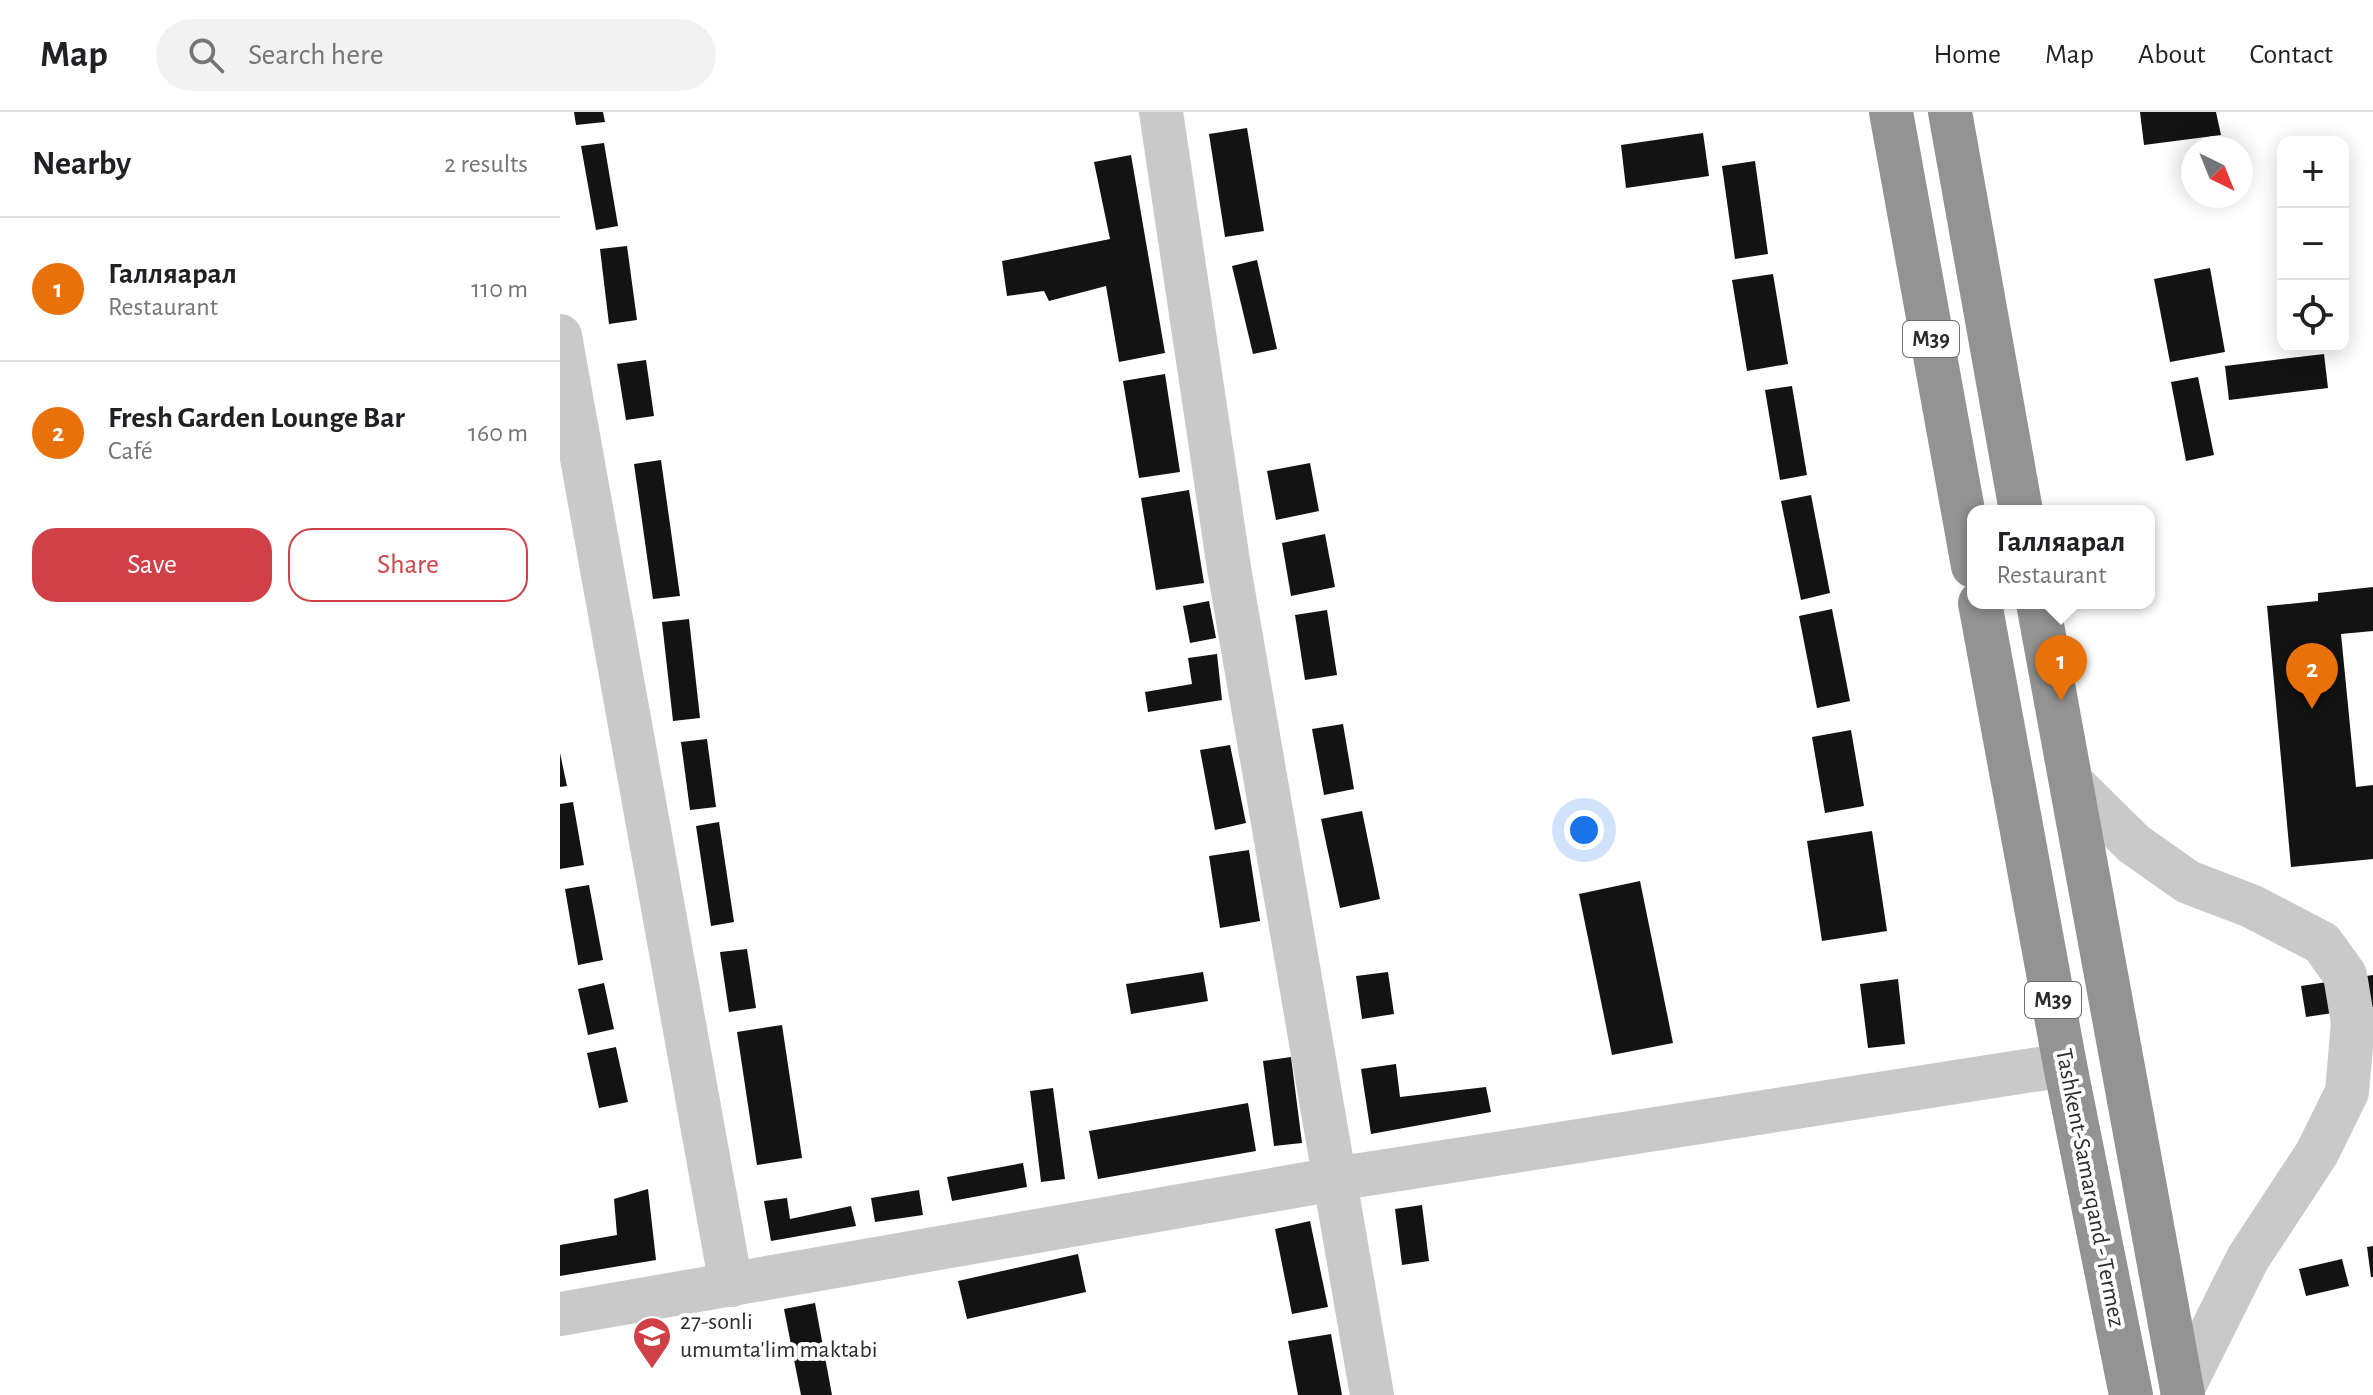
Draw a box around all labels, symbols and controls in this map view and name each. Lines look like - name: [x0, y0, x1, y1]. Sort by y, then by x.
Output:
- search box: [156, 19, 716, 91]
- icon: search: [184, 33, 228, 77]
- text: Map: [40, 36, 108, 74]
- text: Search here: [248, 40, 384, 70]
- text: Home: [1934, 41, 2001, 69]
- text: Map: [2045, 41, 2094, 69]
- text: About: [2138, 41, 2206, 69]
- text: Contact: [2250, 41, 2333, 69]
- north arrow: [2181, 136, 2253, 208]
- map controls: [2277, 136, 2349, 352]
- button: +: [2277, 136, 2349, 208]
- text: Nearby: [32, 147, 131, 181]
- text: 2 results: [444, 151, 528, 177]
- button: −: [2277, 208, 2349, 280]
- text: Галляарал: [108, 259, 237, 289]
- text: 1: [53, 276, 63, 302]
- text: 110 m: [471, 276, 528, 302]
- button: locate: [2277, 280, 2349, 352]
- text: Restaurant: [108, 294, 218, 320]
- road number: M39: [1903, 321, 1959, 357]
- text: Fresh Garden Lounge Bar: [108, 403, 405, 433]
- text: 2: [52, 420, 64, 446]
- text: 160 m: [468, 420, 528, 446]
- text: Café: [108, 438, 153, 464]
- popup: [1967, 505, 2155, 609]
- text: Галляарал: [1997, 527, 2125, 557]
- button: Save: [32, 528, 272, 602]
- button: Share: [288, 528, 528, 602]
- text: Restaurant: [1997, 562, 2107, 588]
- pin: 1: [2035, 635, 2087, 701]
- pin: 2: [2286, 643, 2338, 709]
- your location: [1564, 810, 1604, 850]
- road number: M39: [2025, 982, 2081, 1018]
- street label: Tashkent-Samarqand - Termez: [2051, 1047, 2129, 1329]
- place label: 27-sonli umumta'lim maktabi: [680, 1310, 878, 1362]
- school or university icon: 27-sonli umumta'lim maktabi: [631, 1315, 673, 1370]

